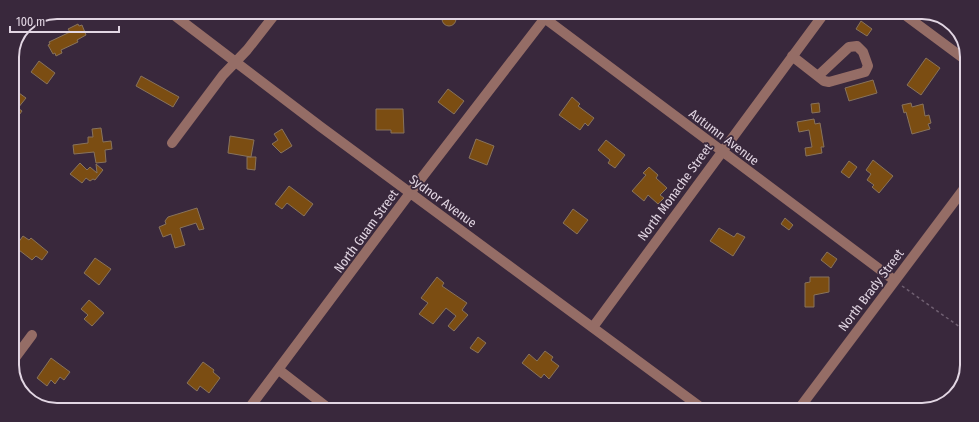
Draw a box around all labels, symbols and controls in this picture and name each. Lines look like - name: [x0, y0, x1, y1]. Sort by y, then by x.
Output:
- scale bar: [10, 8, 119, 34]
- text: 100 m: [16, 15, 45, 29]
- street label: Autumn Avenue: [686, 106, 762, 168]
- street label: North Monache Street: [635, 140, 716, 244]
- street label: Sydnor Avenue: [406, 172, 480, 230]
- street label: North Guam Street: [331, 186, 402, 275]
- street label: North Brady Street: [835, 245, 907, 334]

